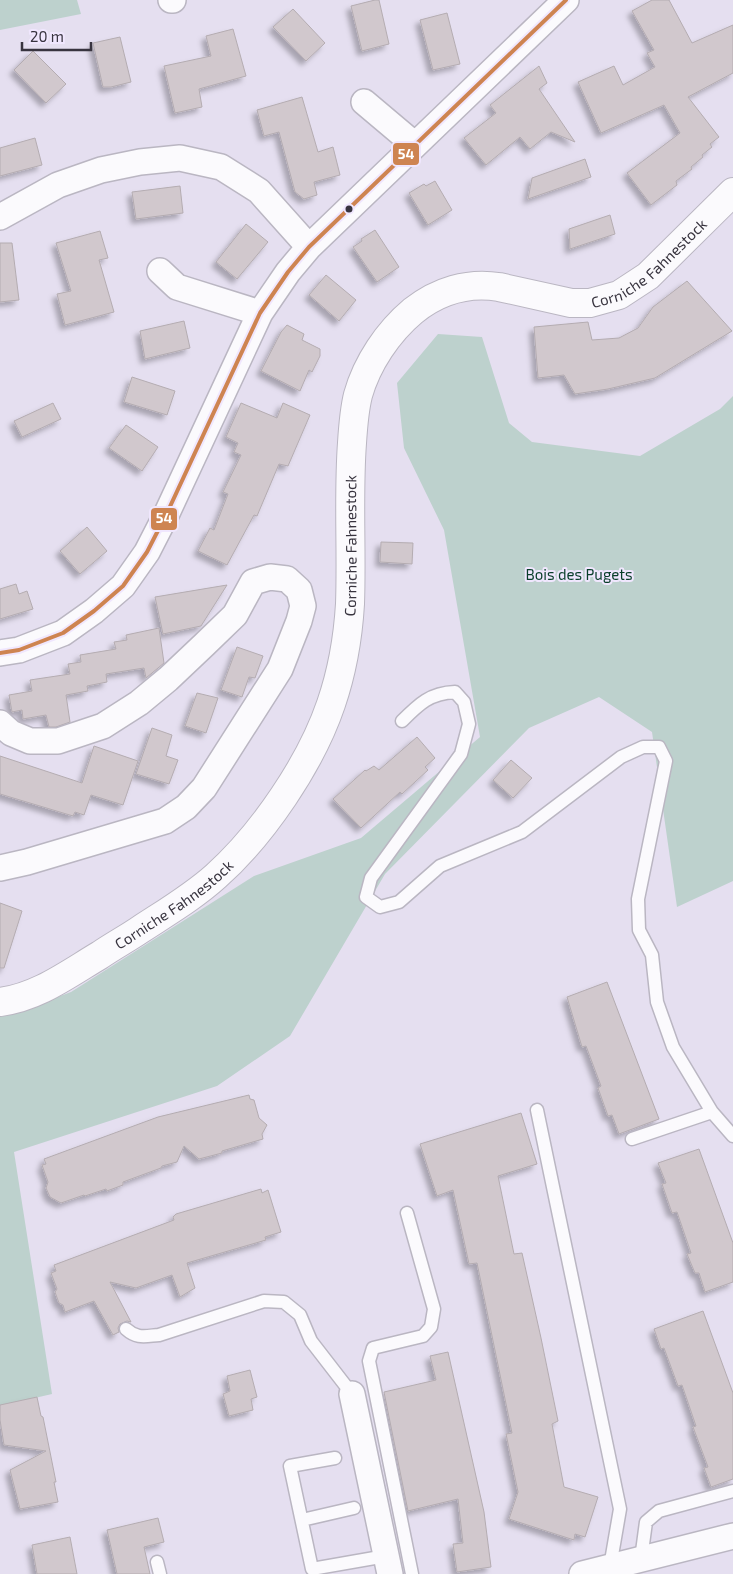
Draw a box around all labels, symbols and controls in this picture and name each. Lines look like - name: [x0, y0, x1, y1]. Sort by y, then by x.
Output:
- scale bar: [22, 20, 91, 52]
- text: 20 m: [30, 27, 64, 45]
- line badge: 54: [392, 142, 420, 166]
- text: 54: [398, 145, 414, 162]
- unlabelled marker: [344, 204, 354, 214]
- street label: Corniche Fahnestock: [589, 214, 710, 311]
- street label: Corniche Fahnestock: [340, 474, 360, 617]
- line badge: 54: [150, 507, 178, 531]
- text: 54: [156, 509, 172, 526]
- park label: Bois des Pugets: [525, 565, 633, 583]
- street label: Corniche Fahnestock: [111, 856, 237, 952]

